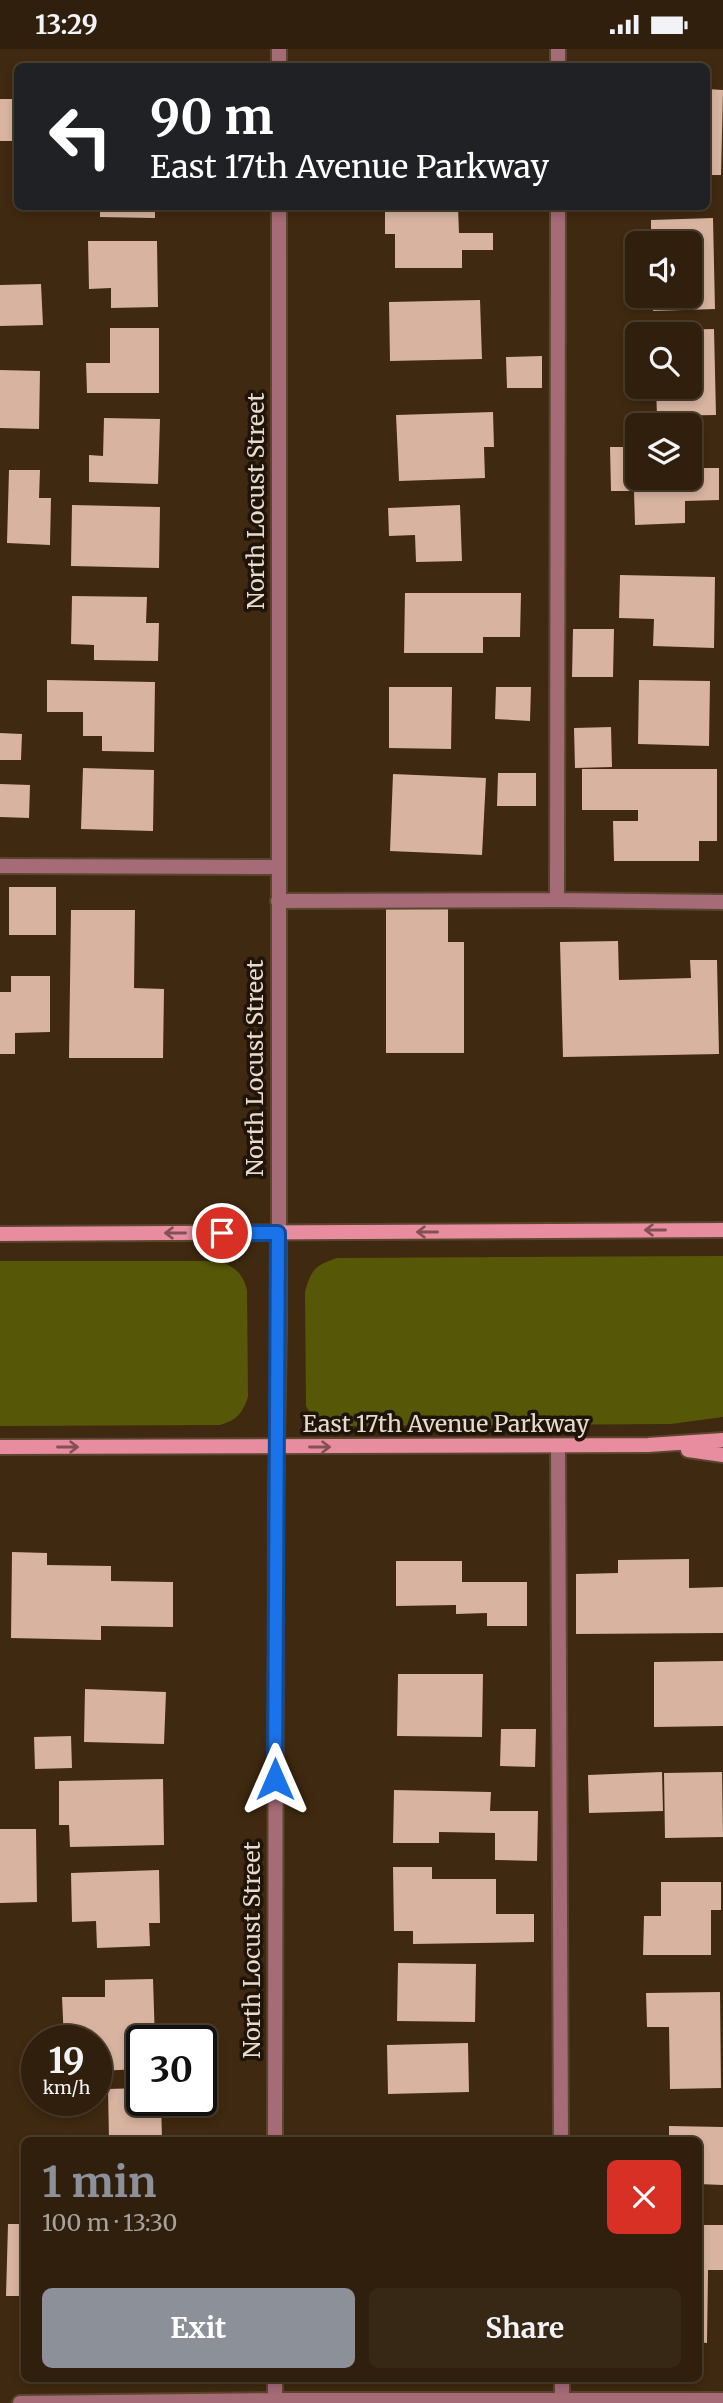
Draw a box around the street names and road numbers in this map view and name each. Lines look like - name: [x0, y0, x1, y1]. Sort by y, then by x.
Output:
- street label: North Locust Street: [241, 393, 270, 609]
- street label: North Locust Street: [240, 960, 269, 1176]
- street label: East 17th Avenue Parkway: [303, 1409, 590, 1438]
- street label: North Locust Street: [237, 1842, 266, 2058]

